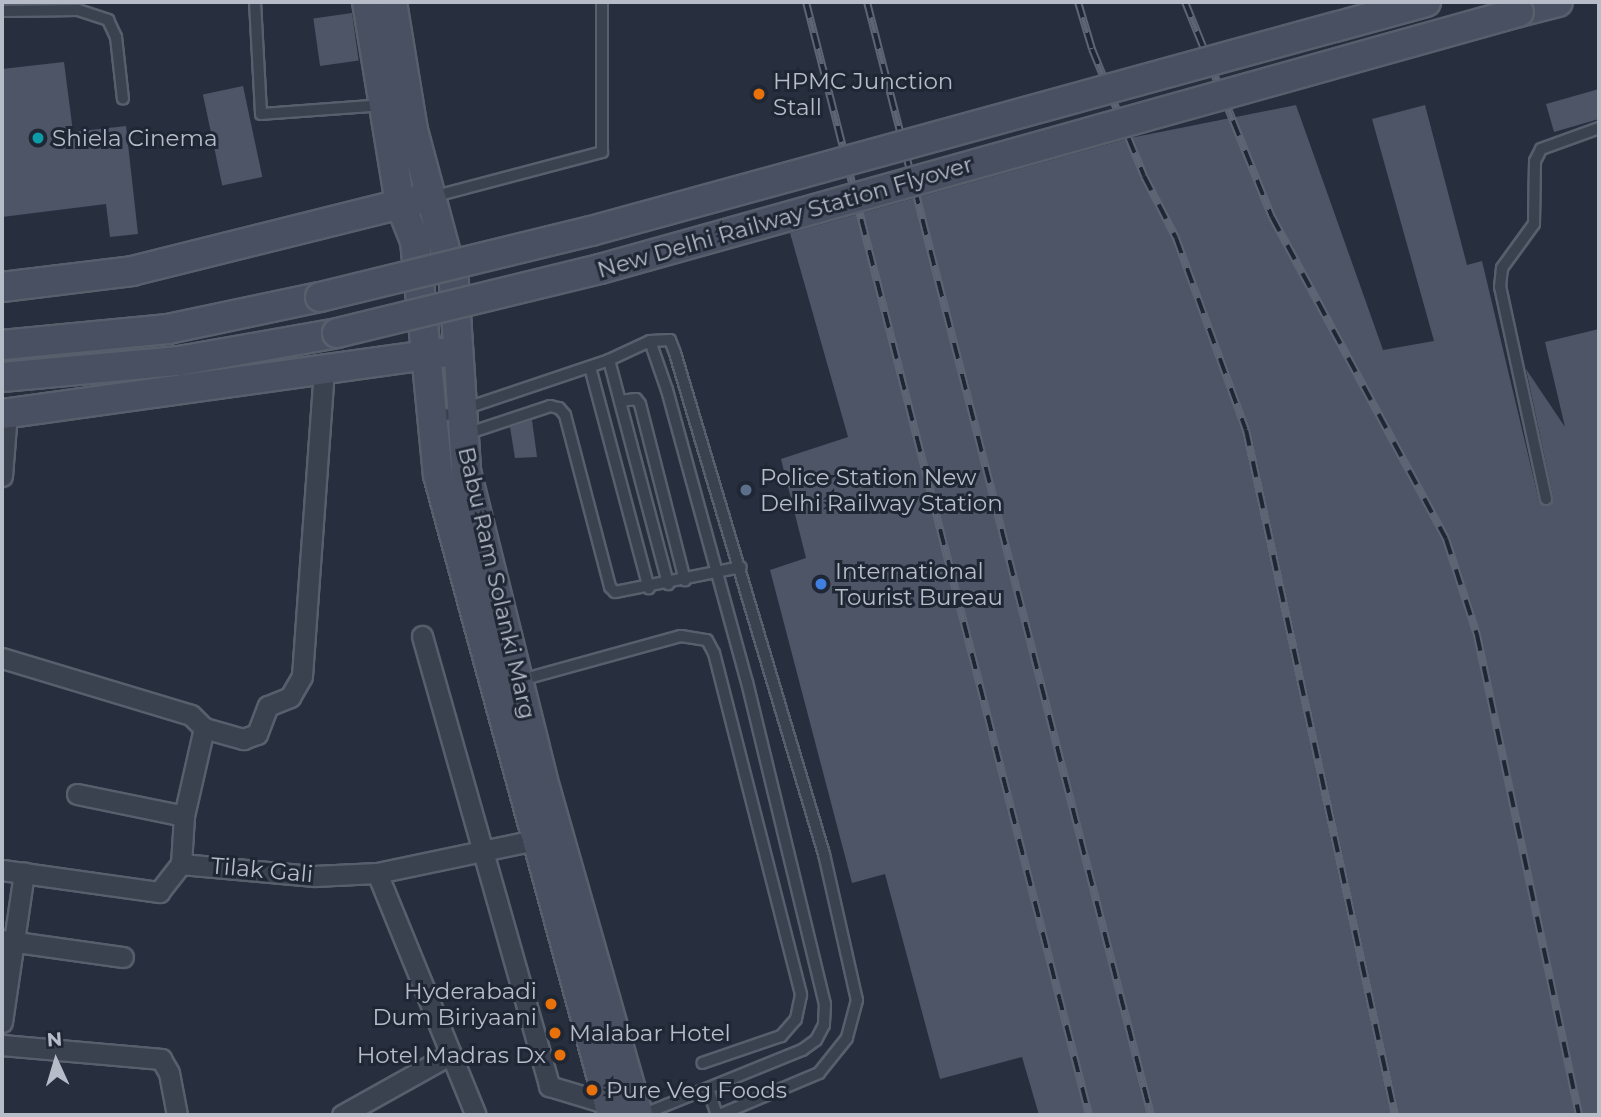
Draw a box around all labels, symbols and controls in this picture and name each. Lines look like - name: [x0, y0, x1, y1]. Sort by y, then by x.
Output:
- place label: HPMC Junction Stall: [773, 67, 953, 121]
- marker: HPMC Junction Stall: [751, 86, 767, 102]
- place label: Shiela Cinema: [52, 124, 217, 152]
- marker: Shiela Cinema: [30, 130, 46, 146]
- street label: New Delhi Railway Station Flyover: [594, 150, 976, 284]
- street label: Babu Ram Solanki Marg: [452, 444, 542, 722]
- place label: Police Station New Delhi Railway Station: [760, 463, 1003, 517]
- marker: Police Station New Delhi Railway Station: [738, 482, 754, 498]
- place label: International Tourist Bureau: [835, 557, 1003, 611]
- marker: International Tourist Bureau: [813, 576, 829, 592]
- street label: Tilak Gali: [210, 852, 314, 888]
- place label: Hyderabadi Dum Biriyaani: [373, 977, 537, 1031]
- marker: Hyderabadi Dum Biriyaani: [543, 996, 559, 1012]
- place label: Malabar Hotel: [569, 1019, 731, 1047]
- marker: Malabar Hotel: [547, 1025, 563, 1041]
- north arrow: [21, 1026, 91, 1096]
- text: N: [46, 1028, 63, 1052]
- place label: Hotel Madras Dx: [357, 1041, 546, 1069]
- marker: Hotel Madras Dx: [552, 1047, 568, 1063]
- place label: Pure Veg Foods: [606, 1076, 787, 1104]
- marker: Pure Veg Foods: [584, 1082, 600, 1098]

